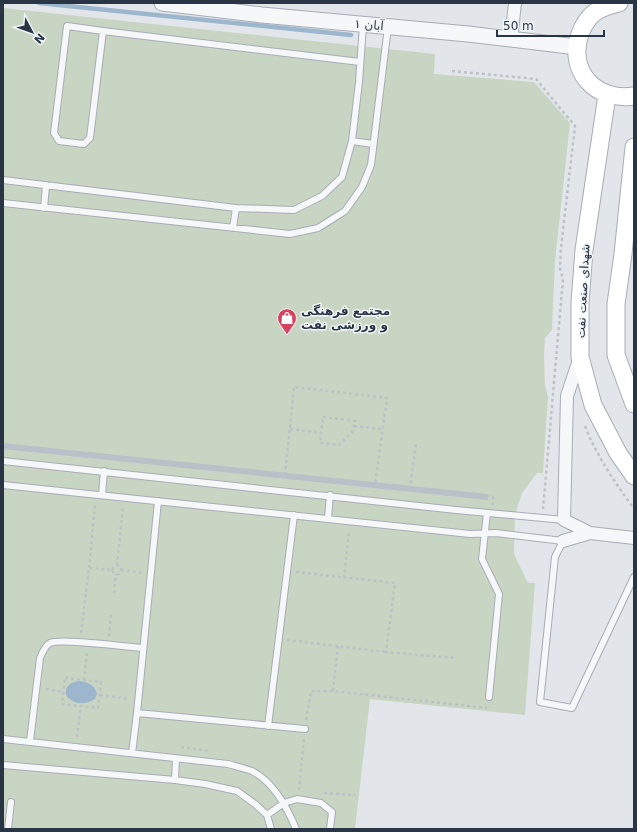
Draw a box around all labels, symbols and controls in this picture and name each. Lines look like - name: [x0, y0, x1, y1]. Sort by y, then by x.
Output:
- north arrow: [12, 12, 52, 52]
- scale bar: [497, 12, 604, 38]
- street label: آبان ۱: [354, 16, 385, 33]
- text: 50 m: [503, 19, 534, 33]
- text: N: [31, 30, 47, 46]
- street label: شهدای صنعت نفت: [574, 243, 592, 339]
- place label: مجتمع فرهنگى و ورزشى نفت: [301, 304, 390, 333]
- shop icon: مجتمع فرهنگى و ورزشى نفت: [276, 307, 298, 335]

